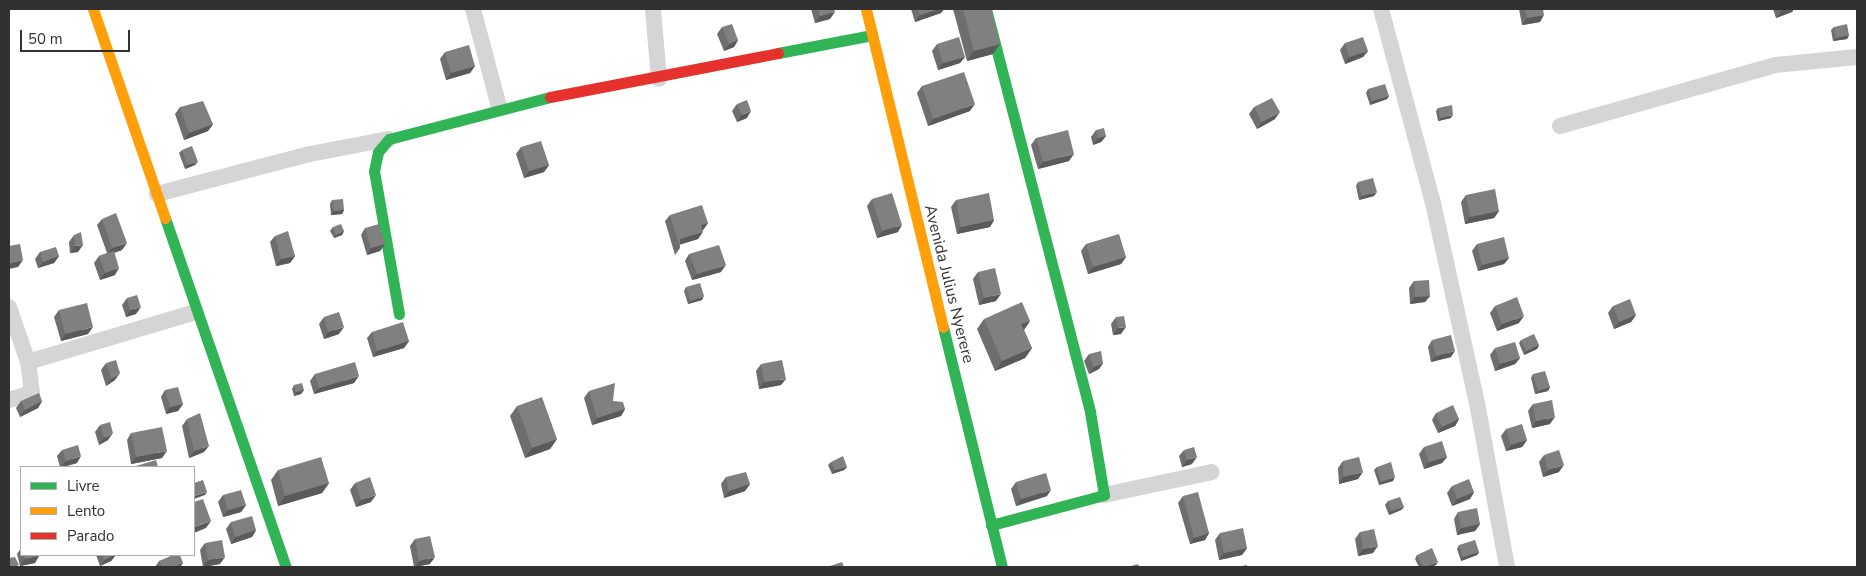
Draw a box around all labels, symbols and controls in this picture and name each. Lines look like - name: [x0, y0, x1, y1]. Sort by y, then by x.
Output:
- scale bar: [22, 20, 132, 52]
- text: 50 m: [28, 29, 63, 49]
- street label: Avenida Julius Nyerere: [920, 203, 978, 365]
- legend: [20, 466, 195, 556]
- text: Livre: [67, 476, 100, 496]
- text: Lento: [67, 501, 105, 521]
- text: Parado: [67, 526, 114, 546]

